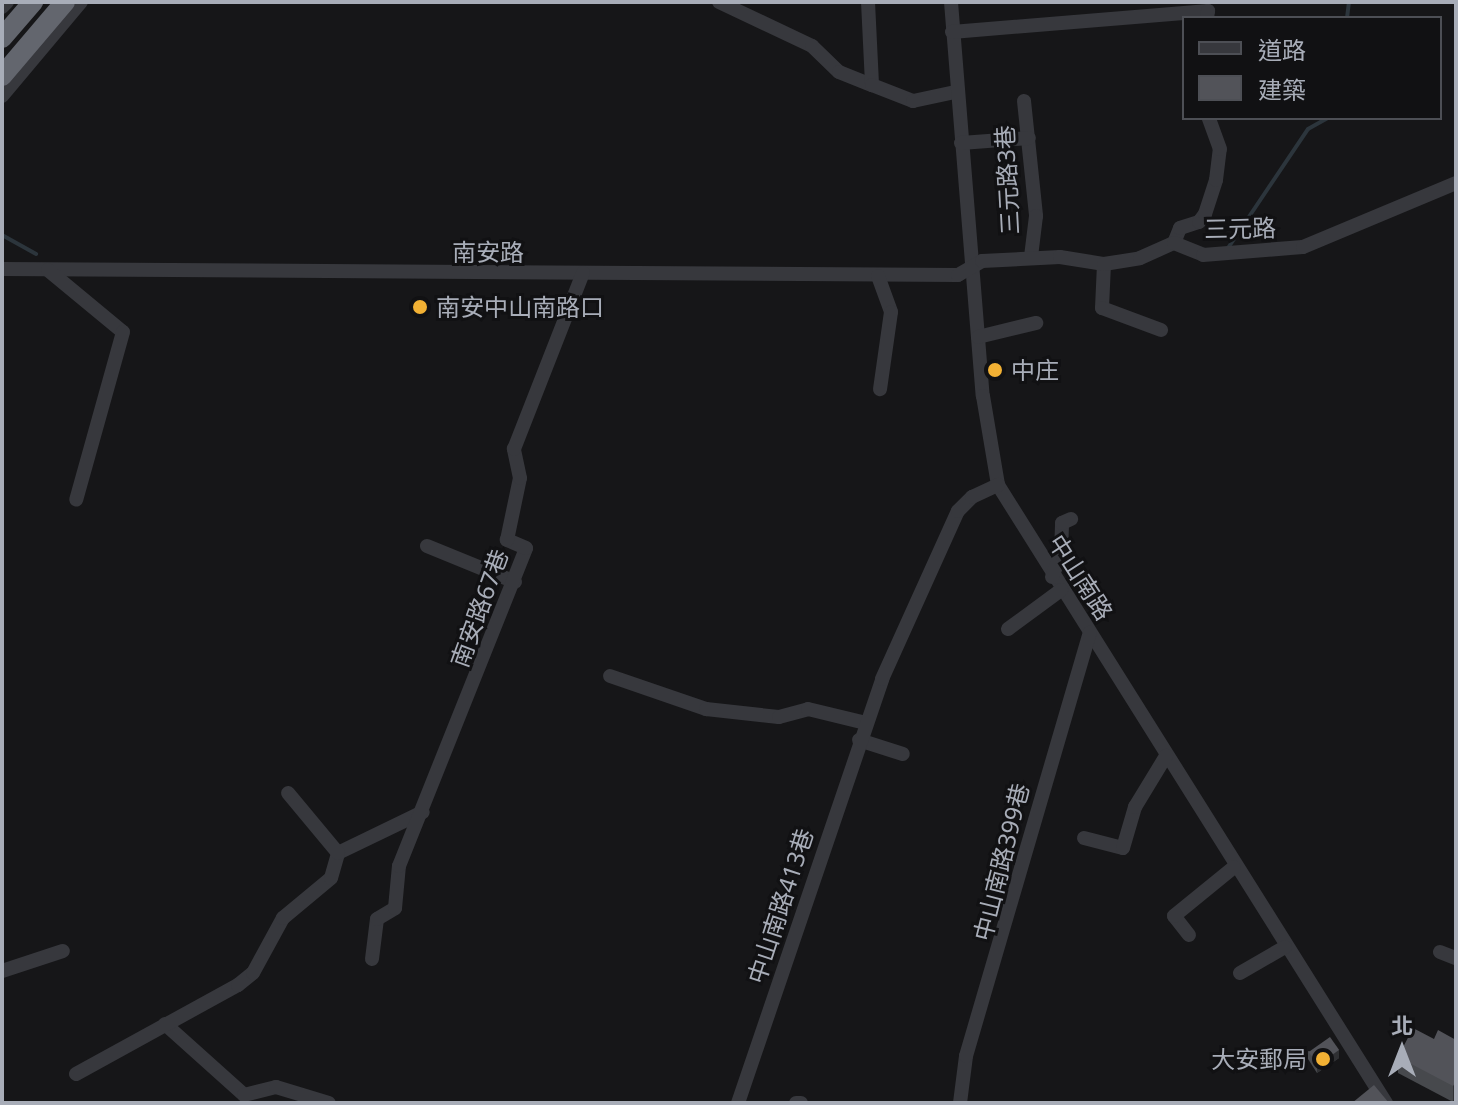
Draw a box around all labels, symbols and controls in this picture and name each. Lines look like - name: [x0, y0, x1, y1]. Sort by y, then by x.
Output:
- legend: [1182, 16, 1442, 120]
- text: 道路: [1258, 33, 1306, 66]
- text: 建築: [1258, 73, 1306, 106]
- street label: 三元路3巷: [990, 124, 1024, 236]
- street label: 三元路: [1204, 213, 1276, 243]
- street label: 南安路: [452, 238, 524, 266]
- place label: 南安中山南路口: [436, 293, 604, 321]
- marker: 南安中山南路口: [411, 298, 429, 316]
- place label: 中庄: [1011, 356, 1059, 384]
- marker: 中庄: [986, 361, 1004, 379]
- street label: 中山南路: [1043, 529, 1119, 625]
- street label: 南安路67巷: [444, 545, 514, 671]
- street label: 中山南路399巷: [968, 780, 1034, 944]
- street label: 中山南路413巷: [741, 825, 819, 987]
- north arrow: [1362, 1009, 1442, 1089]
- text: 北: [1391, 1010, 1413, 1040]
- place label: 大安郵局: [1211, 1045, 1307, 1073]
- marker: 大安郵局: [1314, 1050, 1332, 1068]

